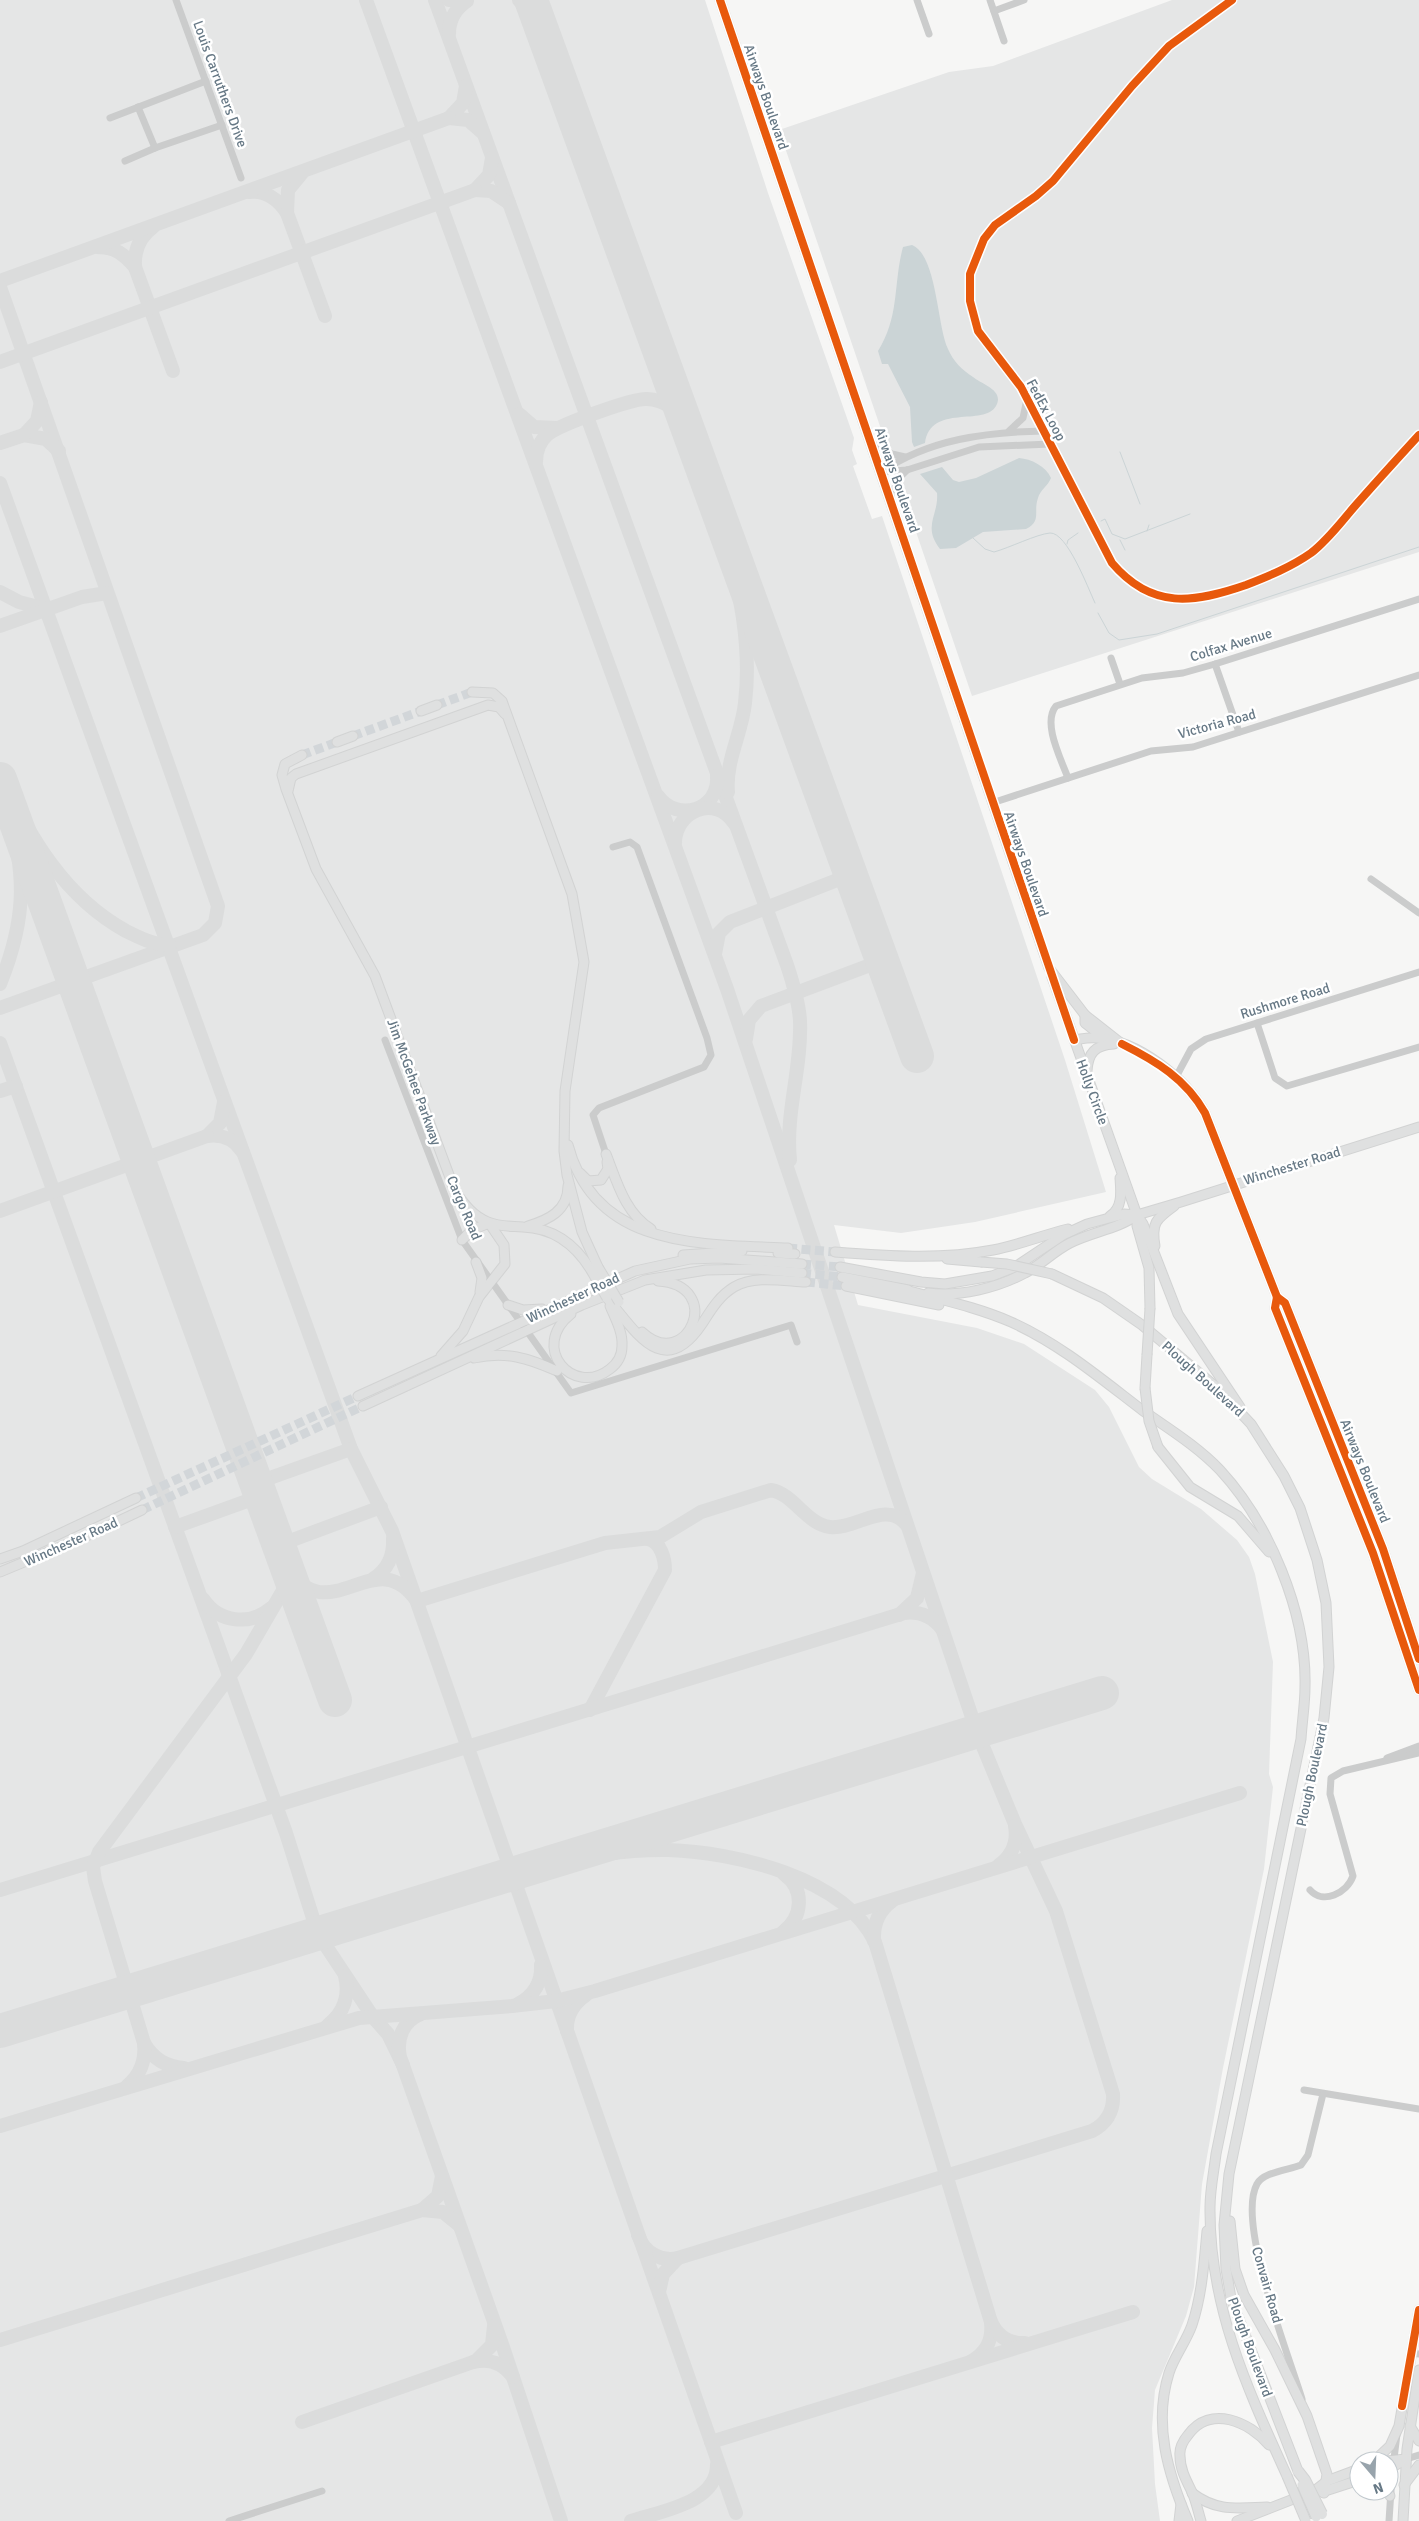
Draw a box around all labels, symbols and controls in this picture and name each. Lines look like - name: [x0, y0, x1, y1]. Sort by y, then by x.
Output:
- street label: Louis Carruthers Drive: [189, 18, 251, 150]
- street label: Airways Boulevard: [740, 42, 792, 152]
- street label: FedEx Loop: [1023, 376, 1069, 444]
- street label: Airways Boulevard: [871, 425, 923, 535]
- street label: Colfax Avenue: [1188, 624, 1274, 666]
- street label: Victoria Road: [1176, 705, 1258, 743]
- street label: Airways Boulevard: [1000, 809, 1052, 919]
- street label: Rushmore Road: [1238, 979, 1332, 1023]
- street label: Jim McGehee Parkway: [383, 1016, 445, 1148]
- street label: Holly Circle: [1072, 1057, 1112, 1127]
- street label: Winchester Road: [1241, 1143, 1343, 1189]
- street label: Cargo Road: [443, 1173, 485, 1243]
- street label: Winchester Road: [524, 1269, 622, 1327]
- street label: Plough Boulevard: [1158, 1338, 1248, 1420]
- street label: Airways Boulevard: [1336, 1417, 1394, 1525]
- street label: Winchester Road: [22, 1514, 120, 1570]
- street label: Plough Boulevard: [1293, 1722, 1331, 1828]
- street label: Convair Road: [1248, 2245, 1286, 2325]
- street label: Plough Boulevard: [1224, 2295, 1276, 2399]
- north arrow: [1349, 2451, 1399, 2501]
- text: N: [1371, 2478, 1385, 2497]

